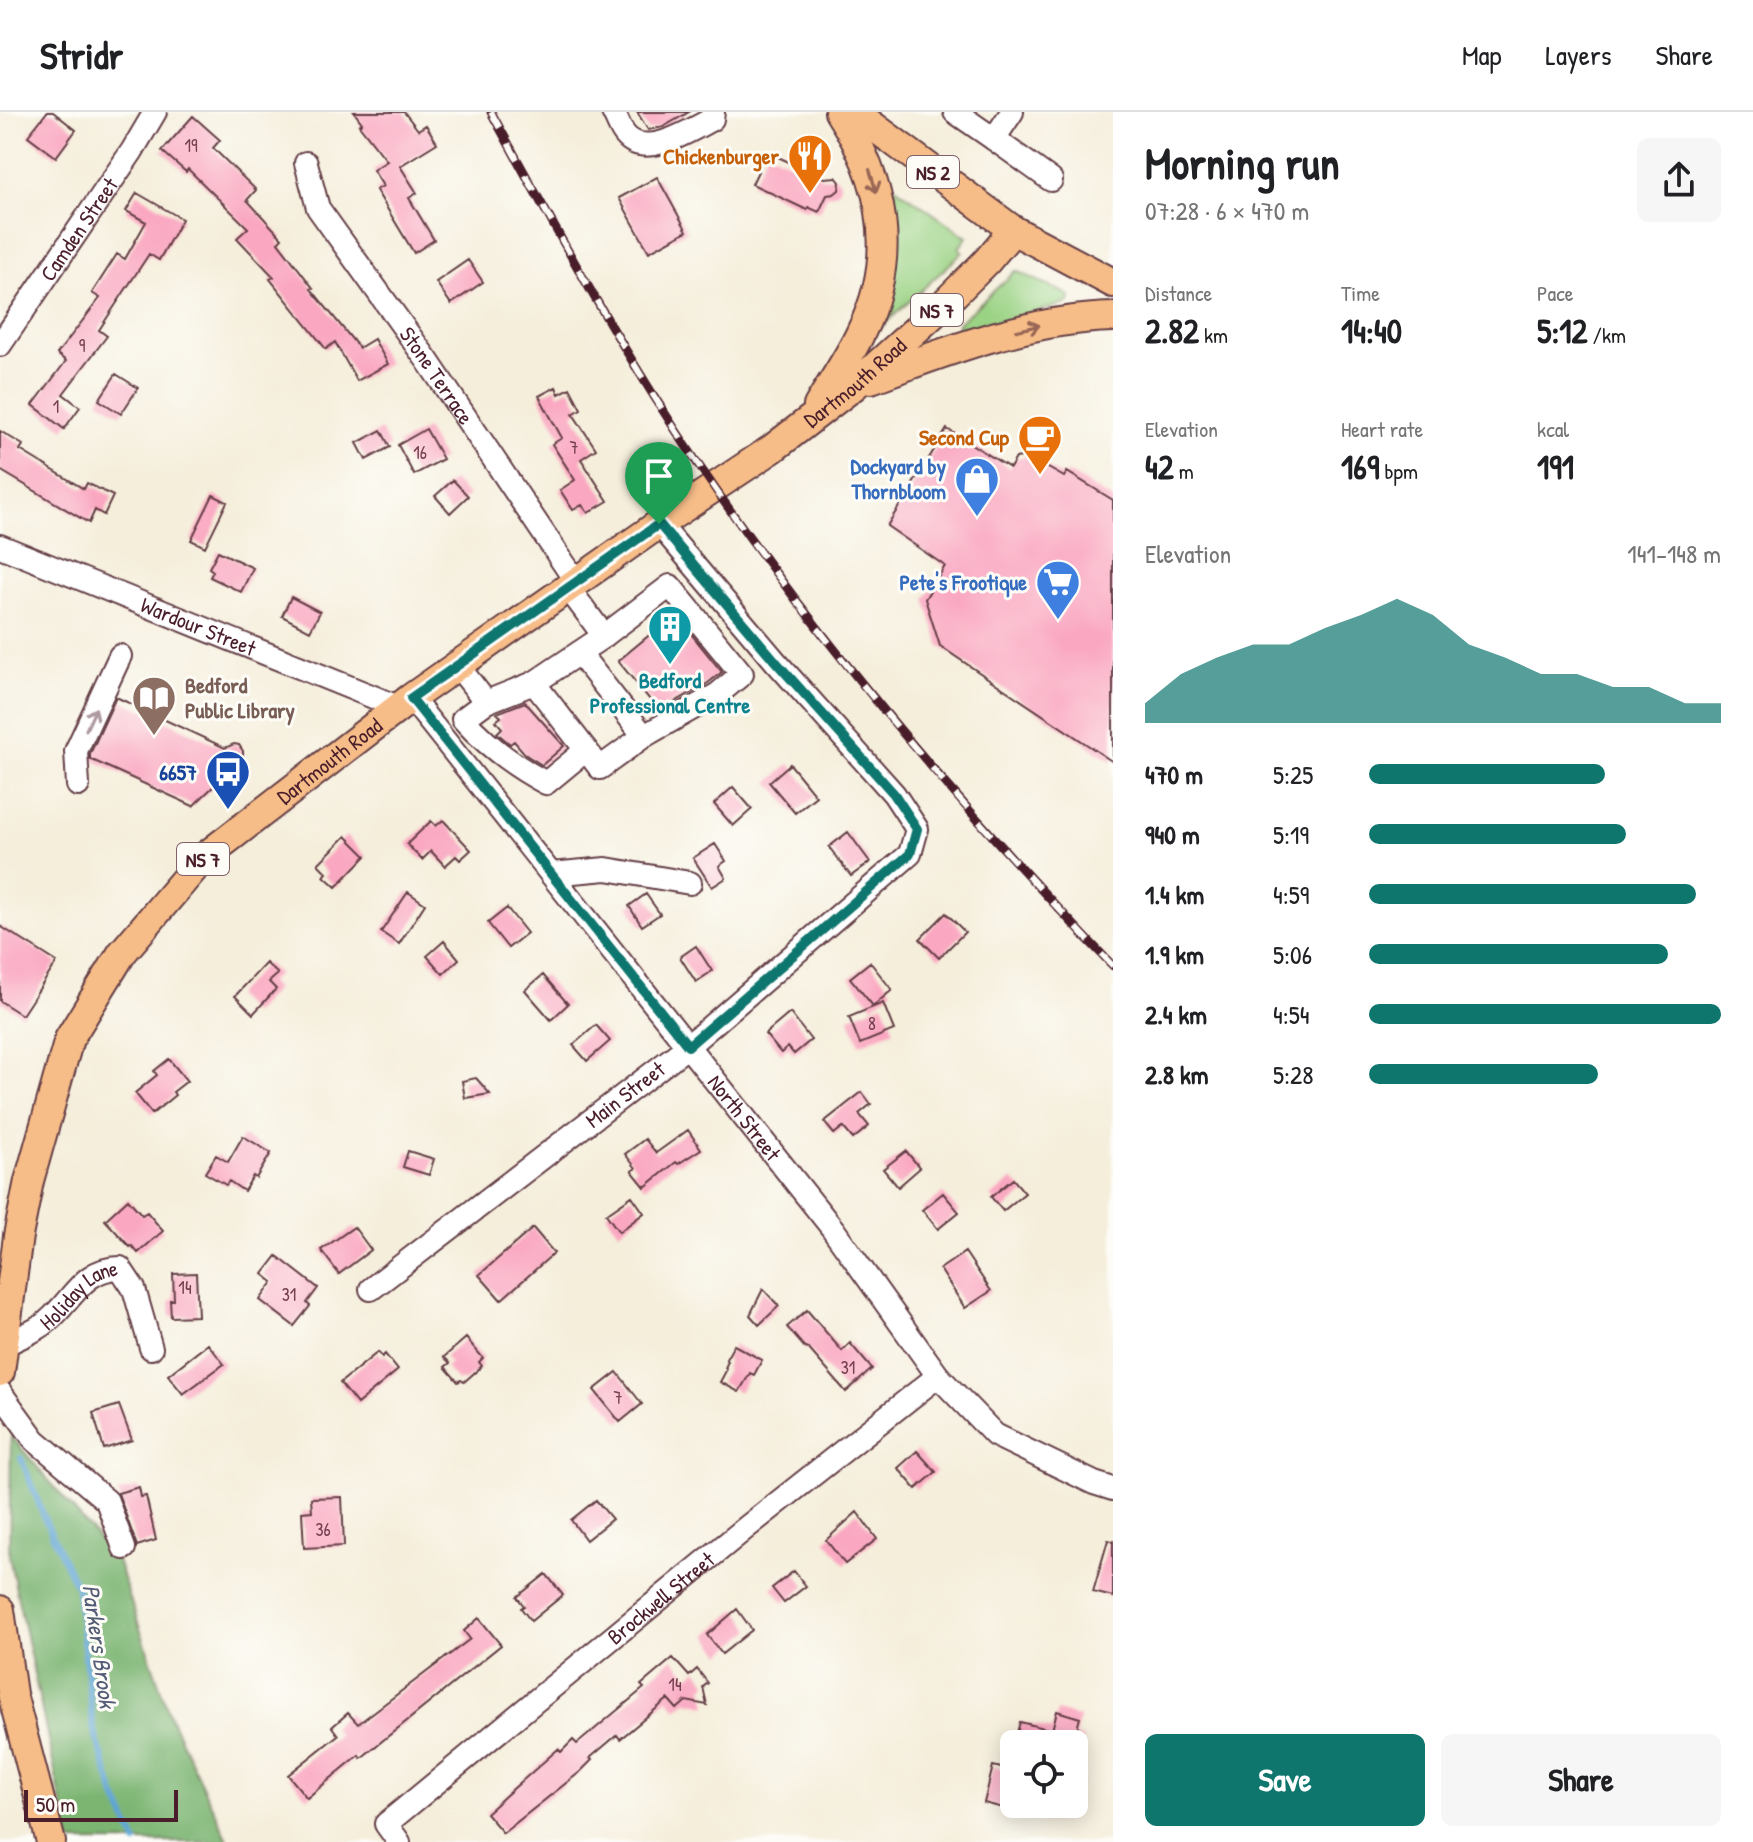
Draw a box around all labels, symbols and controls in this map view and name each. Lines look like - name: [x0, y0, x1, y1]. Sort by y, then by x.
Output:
- text: Stridr: [40, 29, 123, 81]
- text: Map: [1462, 36, 1502, 74]
- text: Layers: [1546, 36, 1611, 74]
- text: Share: [1655, 36, 1713, 74]
- restaurant icon: Chickenburger: [786, 132, 834, 195]
- house number: 19: [184, 133, 198, 158]
- text: Morning run: [1145, 133, 1340, 193]
- button: share: [1637, 138, 1721, 222]
- place label: Chickenburger: [663, 141, 780, 172]
- road number: NS 2: [907, 156, 959, 188]
- one-way arrow: [866, 168, 881, 194]
- street label: Camden Street: [33, 171, 125, 287]
- text: 07:28 · 6 × 470 m: [1145, 193, 1309, 228]
- text: Distance: [1145, 278, 1212, 308]
- text: Time: [1341, 278, 1380, 308]
- text: Pace: [1537, 278, 1574, 308]
- road number: NS 7: [911, 294, 963, 326]
- text: 2.82: [1145, 308, 1199, 354]
- text: 14:40: [1341, 308, 1402, 354]
- text: 5:12: [1537, 308, 1588, 354]
- one-way arrow: [1015, 320, 1040, 335]
- text: km: [1199, 320, 1228, 350]
- text: /km: [1588, 320, 1626, 350]
- street label: Stone Terrace: [393, 321, 481, 430]
- street label: Dartmouth Road: [797, 330, 913, 434]
- house number: 9: [79, 333, 86, 358]
- house number: 1: [53, 394, 59, 419]
- cafe icon: Second Cup: [1016, 413, 1064, 476]
- text: Elevation: [1145, 414, 1218, 444]
- text: Heart rate: [1341, 414, 1423, 444]
- text: kcal: [1537, 414, 1569, 444]
- place label: Second Cup: [919, 422, 1010, 453]
- house number: 7: [570, 435, 579, 460]
- house number: 16: [413, 440, 427, 465]
- pin: [625, 442, 693, 524]
- text: 42: [1145, 444, 1174, 490]
- text: 169: [1341, 444, 1379, 490]
- text: 191: [1537, 444, 1574, 490]
- place label: Dockyard by Thornbloom: [851, 451, 947, 506]
- icon: arrive: [637, 454, 681, 498]
- shop icon: Dockyard by Thornbloom: [953, 455, 1001, 518]
- text: m: [1174, 456, 1194, 486]
- text: bpm: [1379, 456, 1418, 486]
- text: Elevation: [1145, 536, 1231, 571]
- text: 141–148 m: [1627, 536, 1721, 571]
- supermarket icon: Pete's Frootique: [1034, 558, 1082, 621]
- place label: Pete's Frootique: [900, 567, 1027, 598]
- street label: Wardour Street: [136, 590, 261, 663]
- building icon: Bedford Professional Centre: [646, 603, 694, 666]
- place label: Bedford Professional Centre: [590, 665, 750, 720]
- place label: Bedford Public Library: [185, 670, 296, 726]
- library icon: Bedford Public Library: [130, 674, 178, 737]
- one-way arrow: [84, 707, 99, 731]
- street label: Dartmouth Road: [270, 710, 389, 811]
- bus stop icon: 6657: [204, 748, 252, 811]
- place label: 6657: [159, 757, 197, 787]
- text: 470 m: [1145, 757, 1203, 792]
- text: 5:25: [1273, 757, 1313, 792]
- text: 940 m: [1145, 817, 1200, 852]
- text: 5:19: [1273, 817, 1309, 852]
- road number: NS 7: [177, 843, 229, 875]
- text: 1.4 km: [1145, 877, 1204, 912]
- text: 4:59: [1273, 877, 1309, 912]
- text: 1.9 km: [1145, 937, 1204, 972]
- text: 5:06: [1273, 937, 1312, 972]
- text: 2.4 km: [1145, 997, 1207, 1032]
- text: 4:54: [1273, 997, 1310, 1032]
- house number: 8: [868, 1011, 876, 1036]
- street label: Main Street: [579, 1054, 671, 1134]
- text: 2.8 km: [1145, 1057, 1208, 1092]
- text: 5:28: [1273, 1057, 1313, 1092]
- street label: North Street: [701, 1068, 788, 1167]
- street label: Holiday Lane: [33, 1253, 119, 1337]
- house number: 14: [178, 1275, 192, 1300]
- house number: 31: [282, 1282, 296, 1307]
- house number: 31: [841, 1355, 855, 1380]
- house number: 7: [614, 1385, 623, 1410]
- house number: 36: [315, 1517, 331, 1542]
- street label: Brockwell Street: [601, 1544, 721, 1651]
- water label: Parkers Brook: [75, 1582, 125, 1712]
- house number: 14: [668, 1672, 682, 1697]
- map controls: [1000, 1730, 1088, 1818]
- button: locate: [1000, 1730, 1088, 1818]
- button: Save: [1145, 1734, 1425, 1826]
- button: Share: [1441, 1734, 1721, 1826]
- scale bar: [24, 1786, 178, 1822]
- text: 50 m: [36, 1789, 75, 1819]

